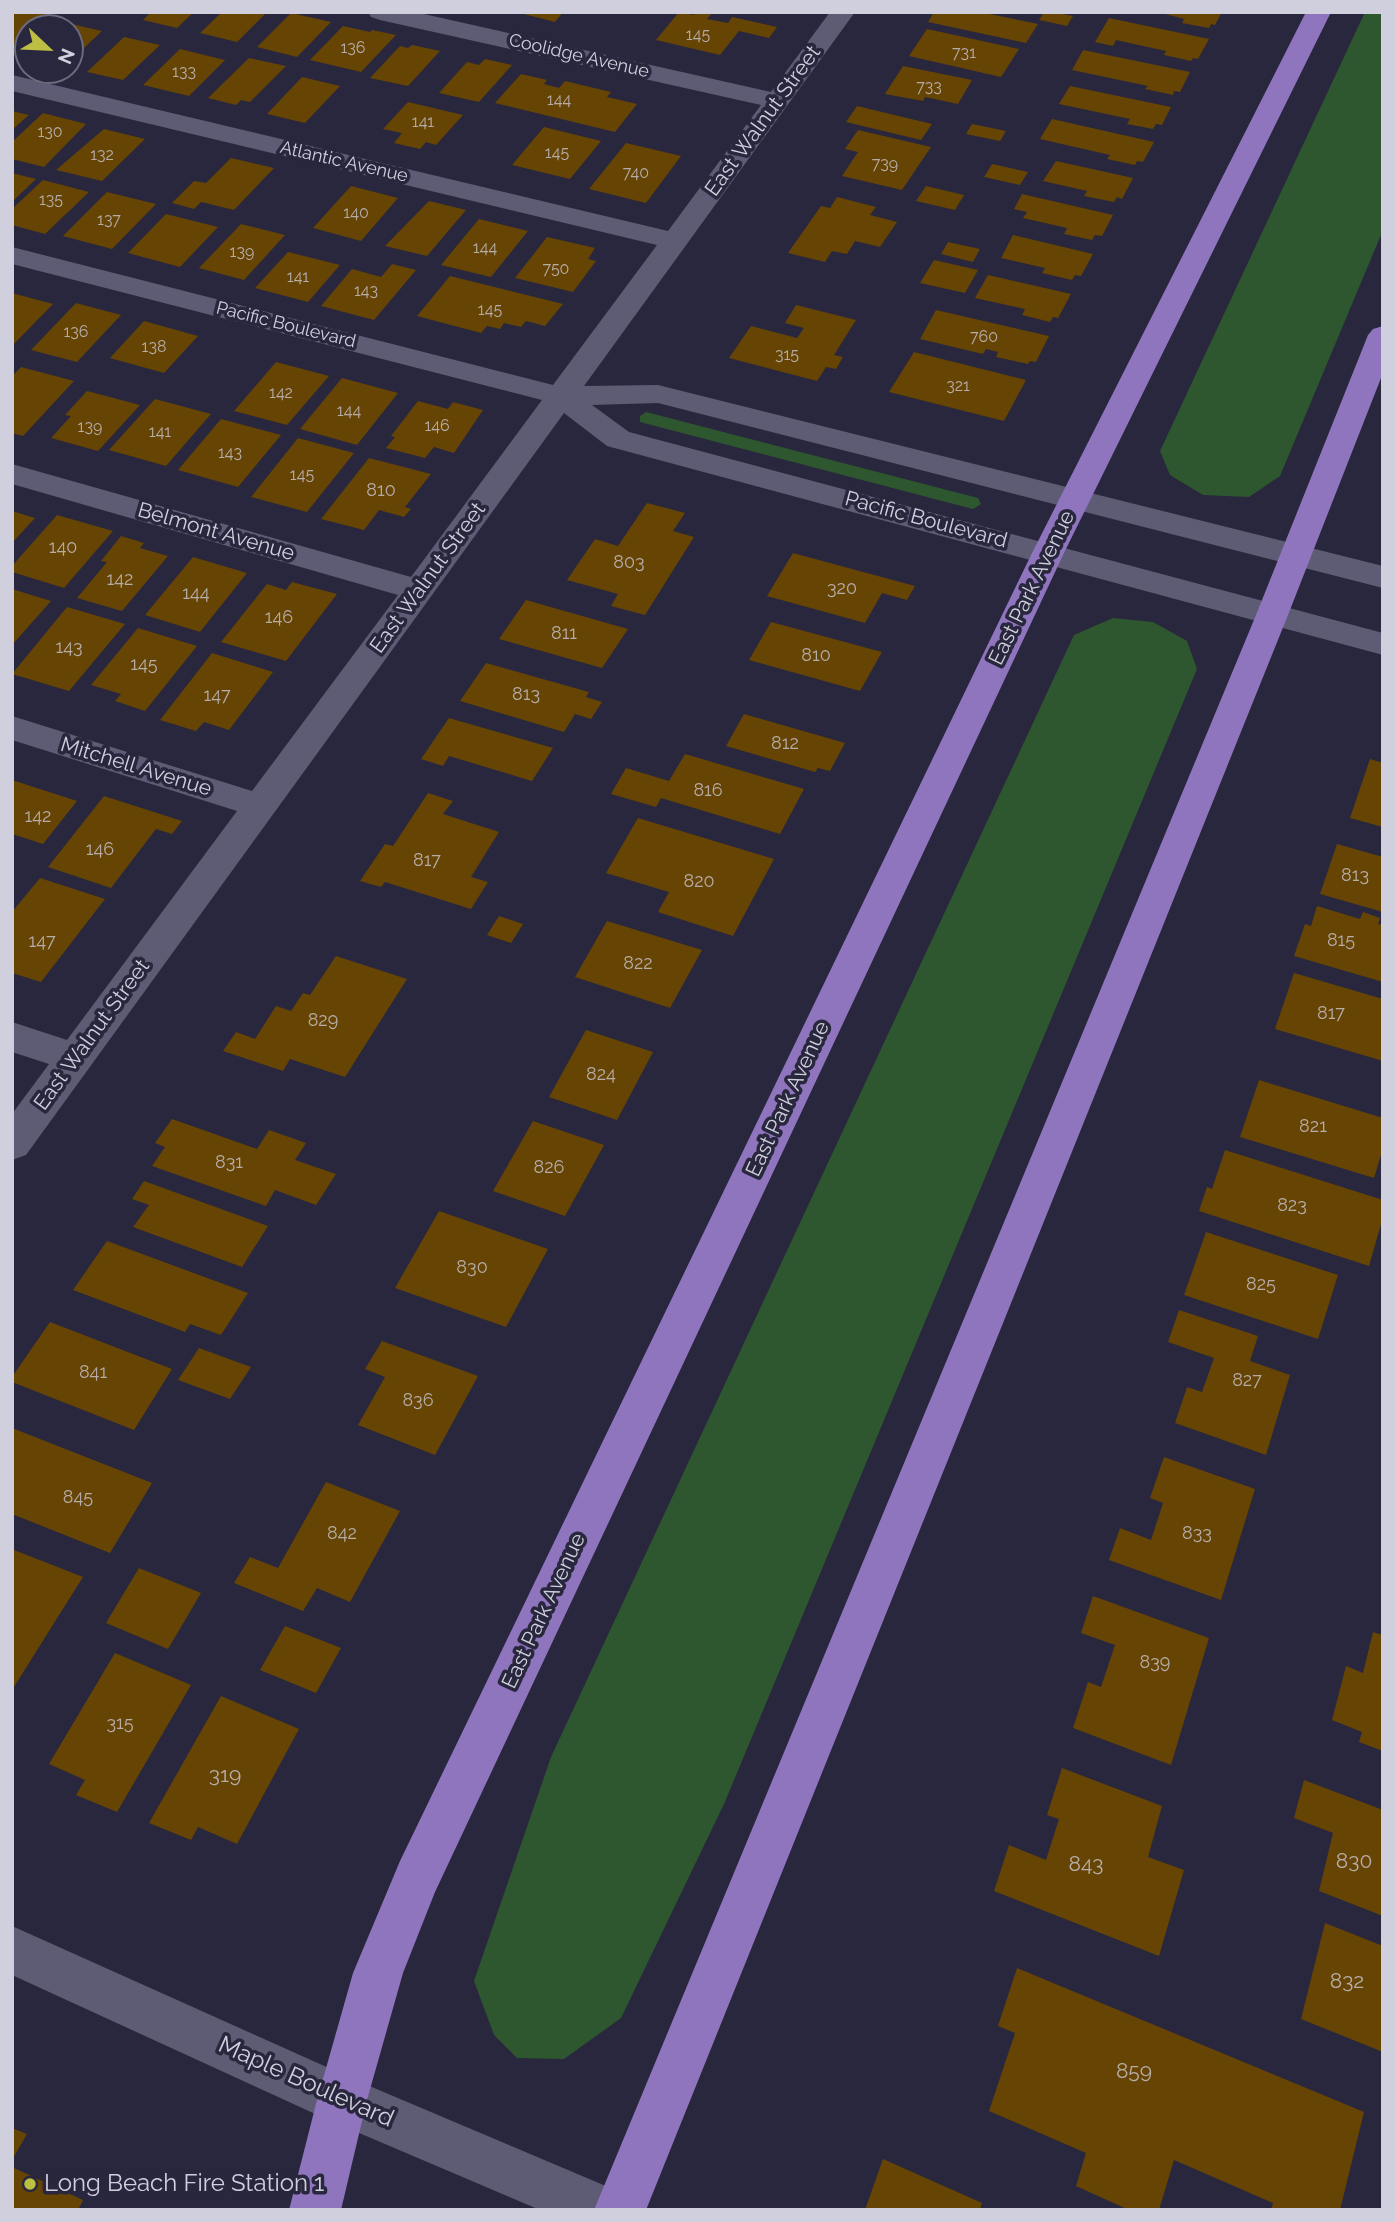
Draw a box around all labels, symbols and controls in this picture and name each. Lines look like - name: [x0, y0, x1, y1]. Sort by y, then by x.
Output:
- north arrow: [14, 14, 84, 84]
- house number: 145: [686, 25, 710, 45]
- street label: Coolidge Avenue: [507, 29, 651, 83]
- house number: 136: [340, 38, 366, 58]
- street label: East Walnut Street: [700, 41, 826, 201]
- house number: 731: [952, 43, 976, 63]
- text: N: [54, 45, 79, 67]
- house number: 133: [172, 62, 196, 82]
- house number: 733: [916, 77, 942, 97]
- house number: 144: [547, 90, 571, 110]
- house number: 141: [412, 112, 434, 132]
- house number: 130: [37, 122, 63, 142]
- street label: Atlantic Avenue: [278, 137, 410, 187]
- house number: 145: [545, 143, 569, 163]
- house number: 132: [90, 145, 114, 165]
- house number: 739: [872, 154, 898, 174]
- house number: 740: [623, 163, 649, 183]
- house number: 135: [39, 190, 63, 210]
- house number: 140: [343, 203, 369, 223]
- house number: 137: [97, 210, 121, 230]
- house number: 144: [473, 238, 497, 258]
- house number: 139: [230, 242, 254, 262]
- house number: 750: [543, 259, 569, 279]
- house number: 141: [287, 267, 309, 287]
- house number: 143: [354, 281, 378, 301]
- street label: Pacific Boulevard: [214, 297, 358, 353]
- house number: 145: [478, 300, 502, 320]
- house number: 136: [63, 322, 89, 342]
- house number: 760: [970, 327, 998, 347]
- house number: 138: [142, 337, 166, 357]
- house number: 315: [775, 345, 799, 365]
- house number: 321: [946, 376, 970, 396]
- house number: 142: [269, 383, 293, 403]
- house number: 144: [337, 401, 361, 421]
- house number: 146: [424, 416, 450, 436]
- house number: 139: [78, 417, 102, 437]
- house number: 141: [149, 422, 171, 442]
- house number: 143: [218, 443, 242, 463]
- house number: 145: [290, 465, 314, 485]
- house number: 810: [366, 480, 396, 502]
- street label: Pacific Boulevard: [842, 486, 1010, 554]
- street label: Belmont Avenue: [135, 498, 297, 566]
- street label: East Walnut Street: [365, 498, 491, 658]
- street label: East Park Avenue: [984, 507, 1080, 669]
- house number: 140: [49, 537, 77, 559]
- house number: 803: [613, 552, 645, 574]
- house number: 142: [107, 569, 133, 591]
- house number: 320: [827, 578, 857, 600]
- house number: 144: [182, 583, 210, 605]
- house number: 146: [265, 607, 293, 629]
- house number: 811: [551, 623, 577, 645]
- house number: 143: [55, 637, 83, 659]
- house number: 810: [801, 645, 831, 667]
- house number: 145: [130, 654, 158, 676]
- house number: 813: [512, 684, 540, 706]
- house number: 147: [203, 685, 231, 707]
- street label: Mitchell Avenue: [58, 732, 214, 802]
- house number: 812: [771, 733, 799, 755]
- house number: 816: [693, 780, 723, 802]
- house number: 142: [25, 806, 51, 828]
- house number: 146: [86, 839, 114, 861]
- house number: 817: [413, 850, 441, 872]
- house number: 813: [1341, 865, 1369, 887]
- house number: 820: [683, 871, 715, 893]
- house number: 815: [1327, 930, 1355, 952]
- house number: 147: [28, 931, 56, 953]
- house number: 822: [623, 953, 653, 975]
- street label: East Walnut Street: [29, 955, 155, 1115]
- house number: 817: [1317, 1003, 1345, 1025]
- house number: 829: [308, 1010, 338, 1032]
- street label: East Park Avenue: [741, 1017, 835, 1181]
- house number: 824: [586, 1064, 616, 1086]
- house number: 821: [1299, 1116, 1327, 1138]
- house number: 831: [215, 1152, 243, 1174]
- house number: 826: [534, 1157, 564, 1179]
- house number: 823: [1277, 1195, 1307, 1217]
- house number: 830: [456, 1257, 488, 1279]
- house number: 825: [1246, 1274, 1276, 1296]
- house number: 841: [79, 1362, 107, 1384]
- house number: 827: [1232, 1370, 1262, 1392]
- house number: 836: [402, 1390, 434, 1412]
- house number: 845: [63, 1487, 93, 1509]
- house number: 842: [327, 1523, 357, 1545]
- house number: 833: [1182, 1523, 1212, 1545]
- street label: East Park Avenue: [497, 1529, 591, 1693]
- house number: 839: [1140, 1652, 1170, 1674]
- house number: 315: [106, 1713, 134, 1735]
- house number: 319: [209, 1763, 241, 1789]
- house number: 830: [1336, 1849, 1372, 1875]
- house number: 843: [1068, 1852, 1104, 1878]
- house number: 832: [1330, 1969, 1364, 1995]
- street label: Maple Boulevard: [214, 2030, 398, 2134]
- house number: 859: [1116, 2059, 1152, 2085]
- place label: Long Beach Fire Station 1: [44, 2170, 324, 2198]
- marker: Long Beach Fire Station 1: [22, 2176, 38, 2192]

